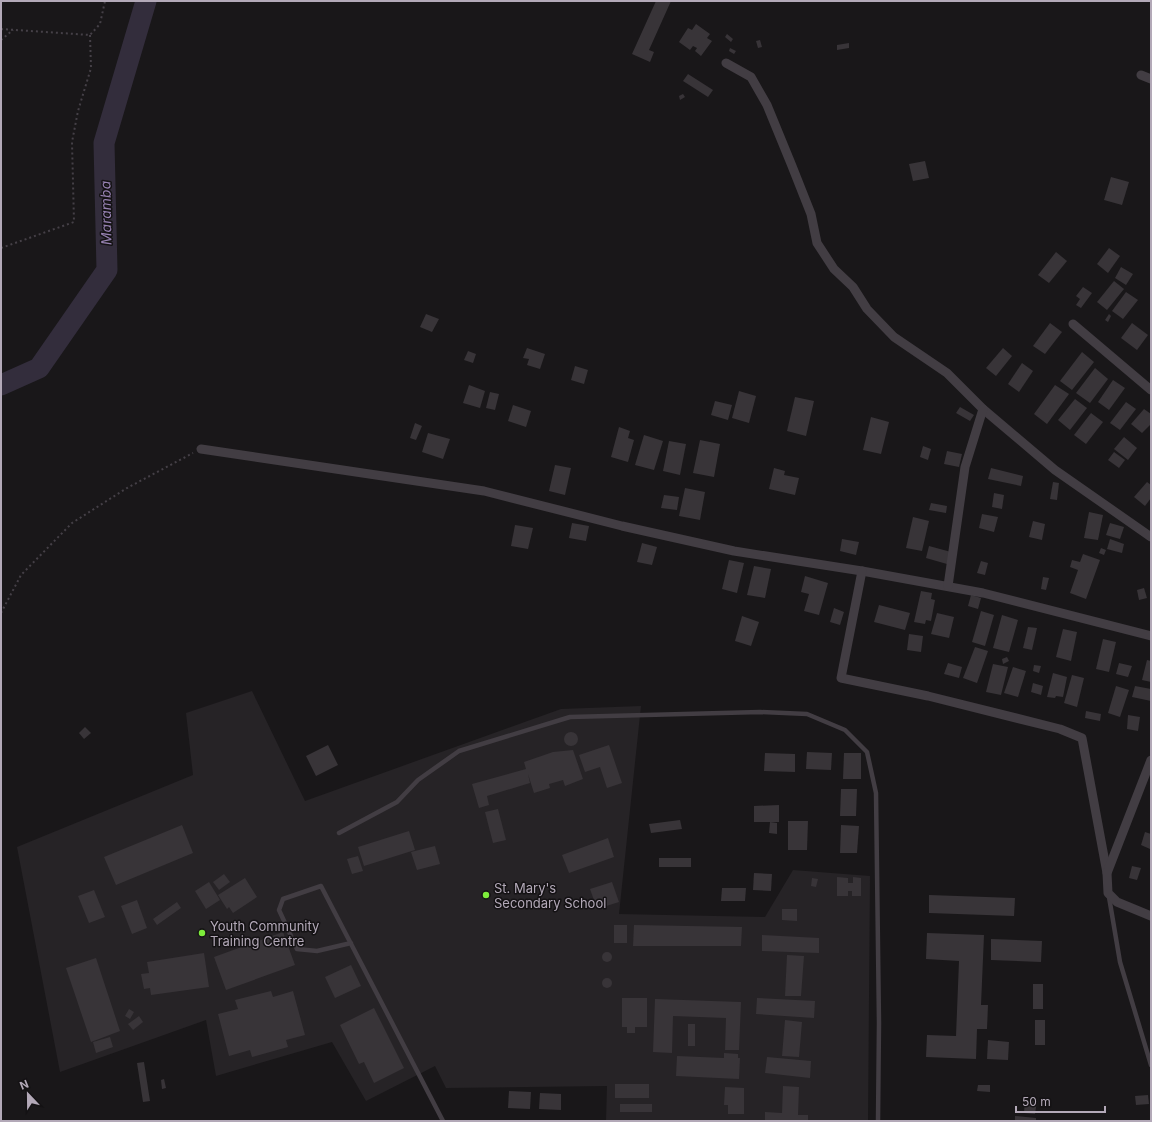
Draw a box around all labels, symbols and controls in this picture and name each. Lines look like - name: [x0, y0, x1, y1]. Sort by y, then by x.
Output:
- water label: Maramba: [96, 180, 115, 245]
- place label: St. Mary's Secondary School: [494, 880, 606, 911]
- marker: St. Mary's Secondary School: [481, 890, 491, 900]
- place label: Youth Community Training Centre: [210, 918, 319, 949]
- marker: Youth Community Training Centre: [197, 928, 207, 938]
- north arrow: [8, 1074, 48, 1114]
- text: N: [18, 1077, 31, 1093]
- scale bar: [1016, 1088, 1105, 1114]
- text: 50 m: [1022, 1094, 1051, 1109]

